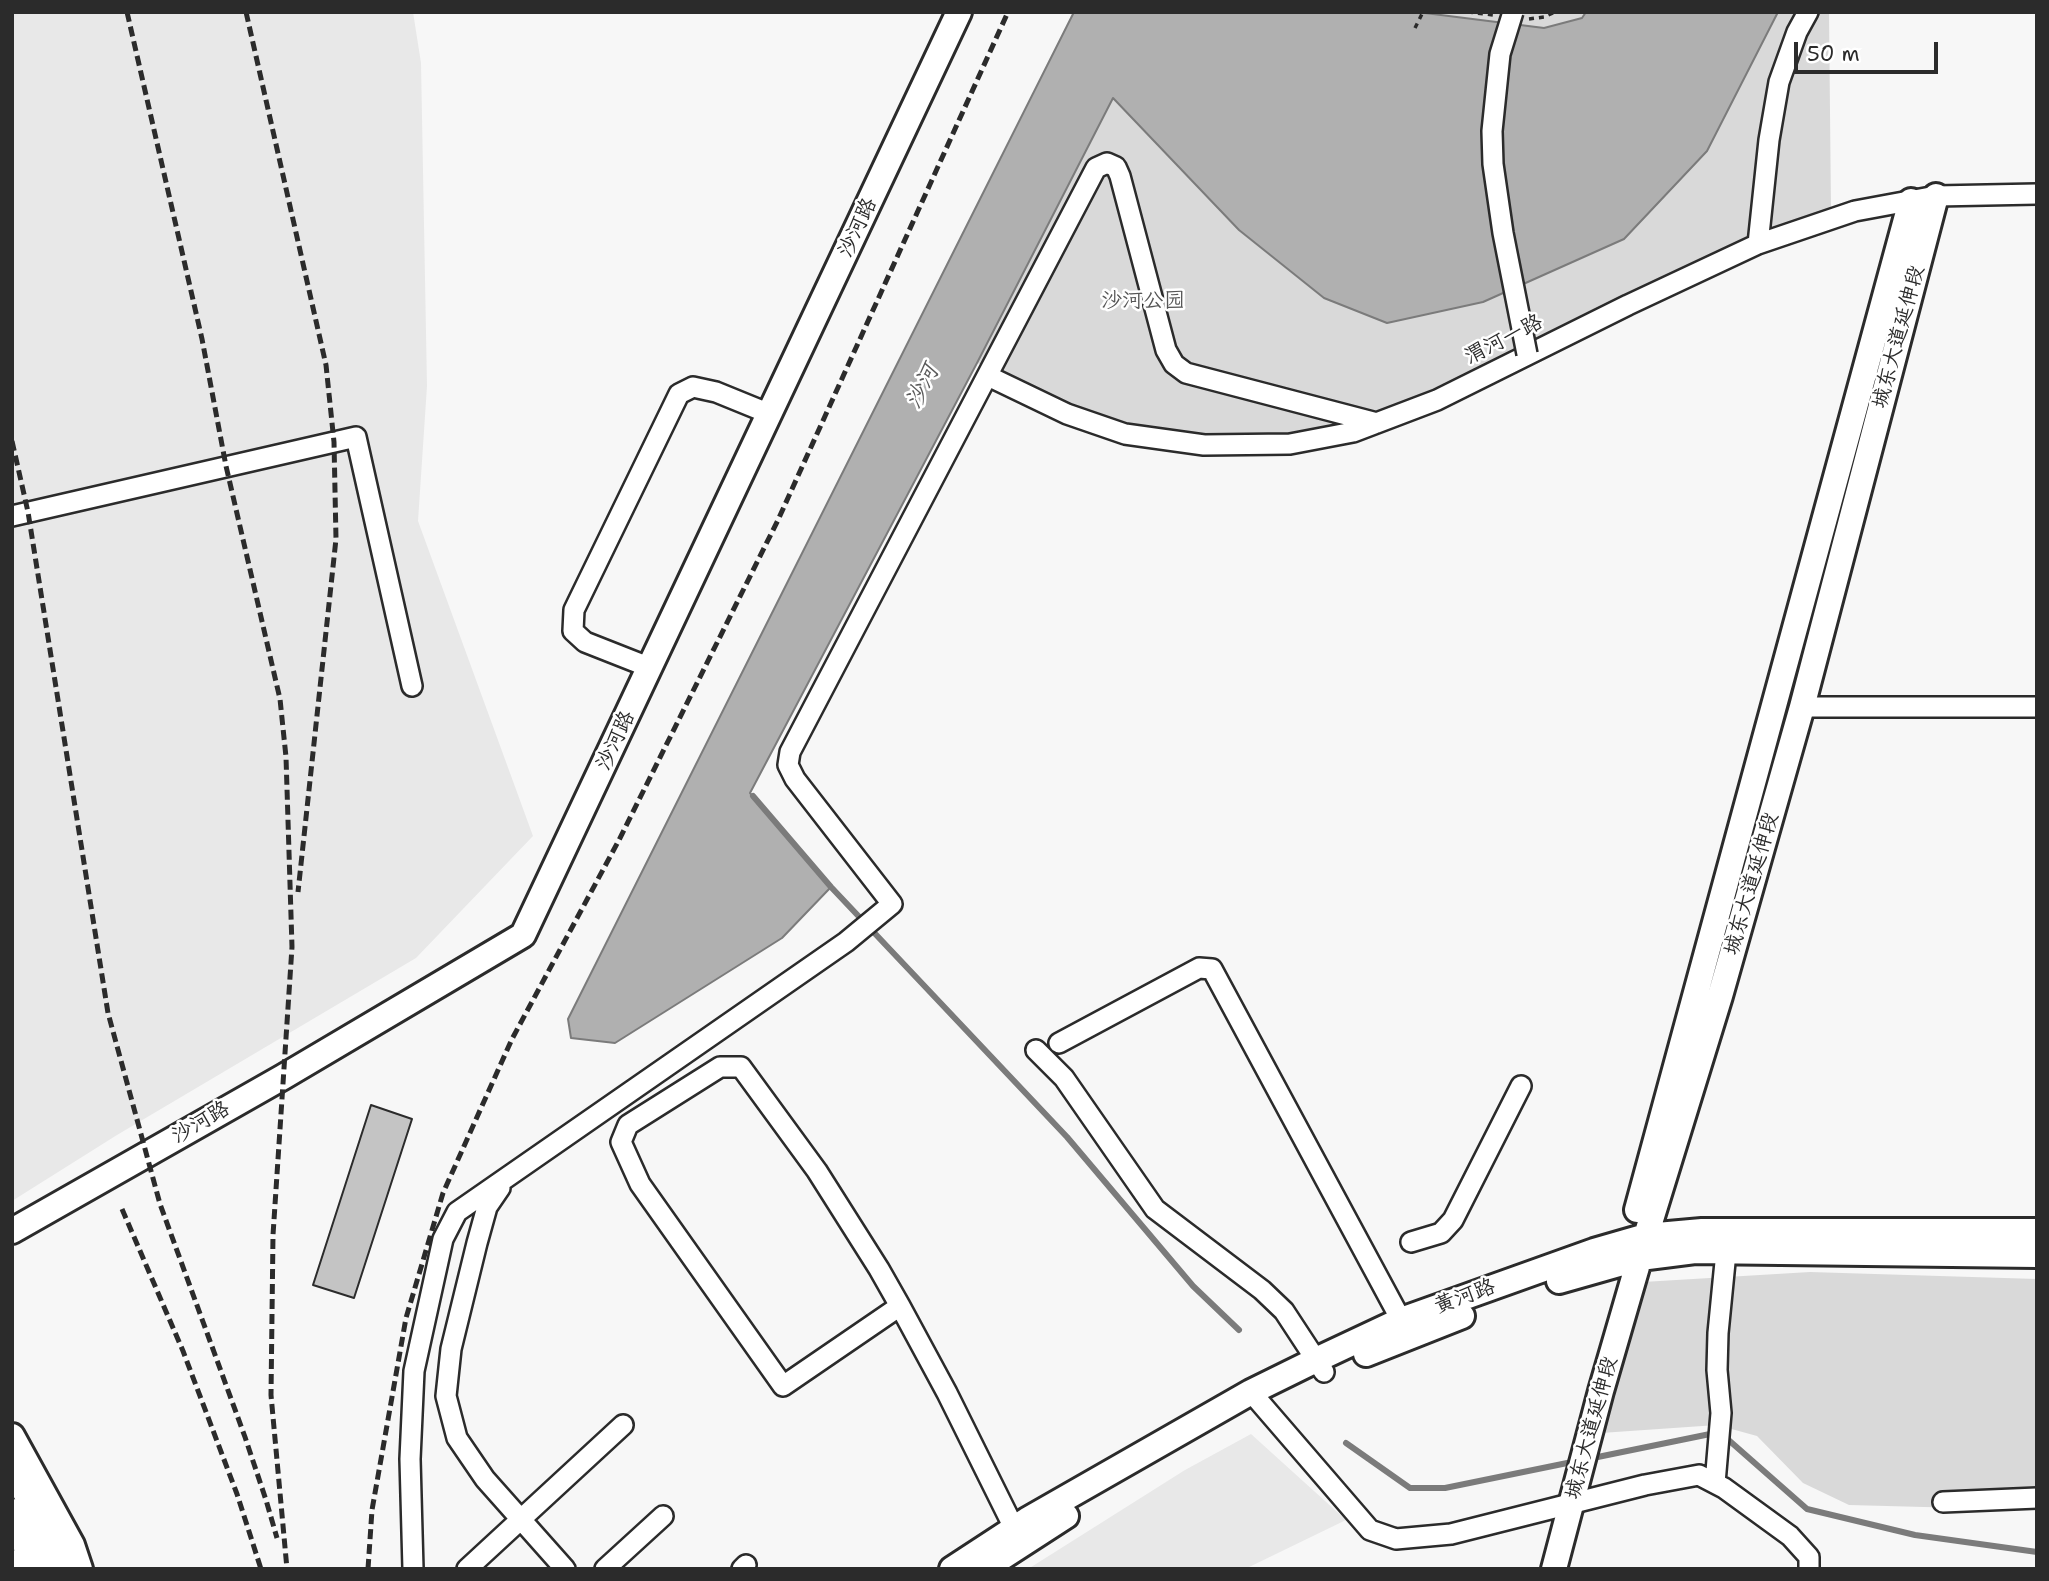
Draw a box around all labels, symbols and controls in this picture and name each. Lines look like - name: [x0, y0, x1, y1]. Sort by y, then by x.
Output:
- scale bar: [1797, 28, 1940, 72]
- text: 50 m: [1807, 40, 1860, 68]
- street label: 沙河路: [833, 194, 883, 262]
- street label: 城东大道延伸段: [1868, 263, 1930, 411]
- park label: 沙河公园: [1101, 289, 1185, 315]
- street label: 渭河一路: [1461, 310, 1547, 370]
- water label: 沙河: [900, 360, 946, 414]
- street label: 沙河路: [591, 707, 641, 775]
- street label: 城东大道延伸段: [1720, 810, 1784, 958]
- street label: 沙河路: [167, 1096, 235, 1150]
- street label: 黄河路: [1431, 1274, 1499, 1320]
- street label: 城东大道延伸段: [1561, 1354, 1623, 1502]

